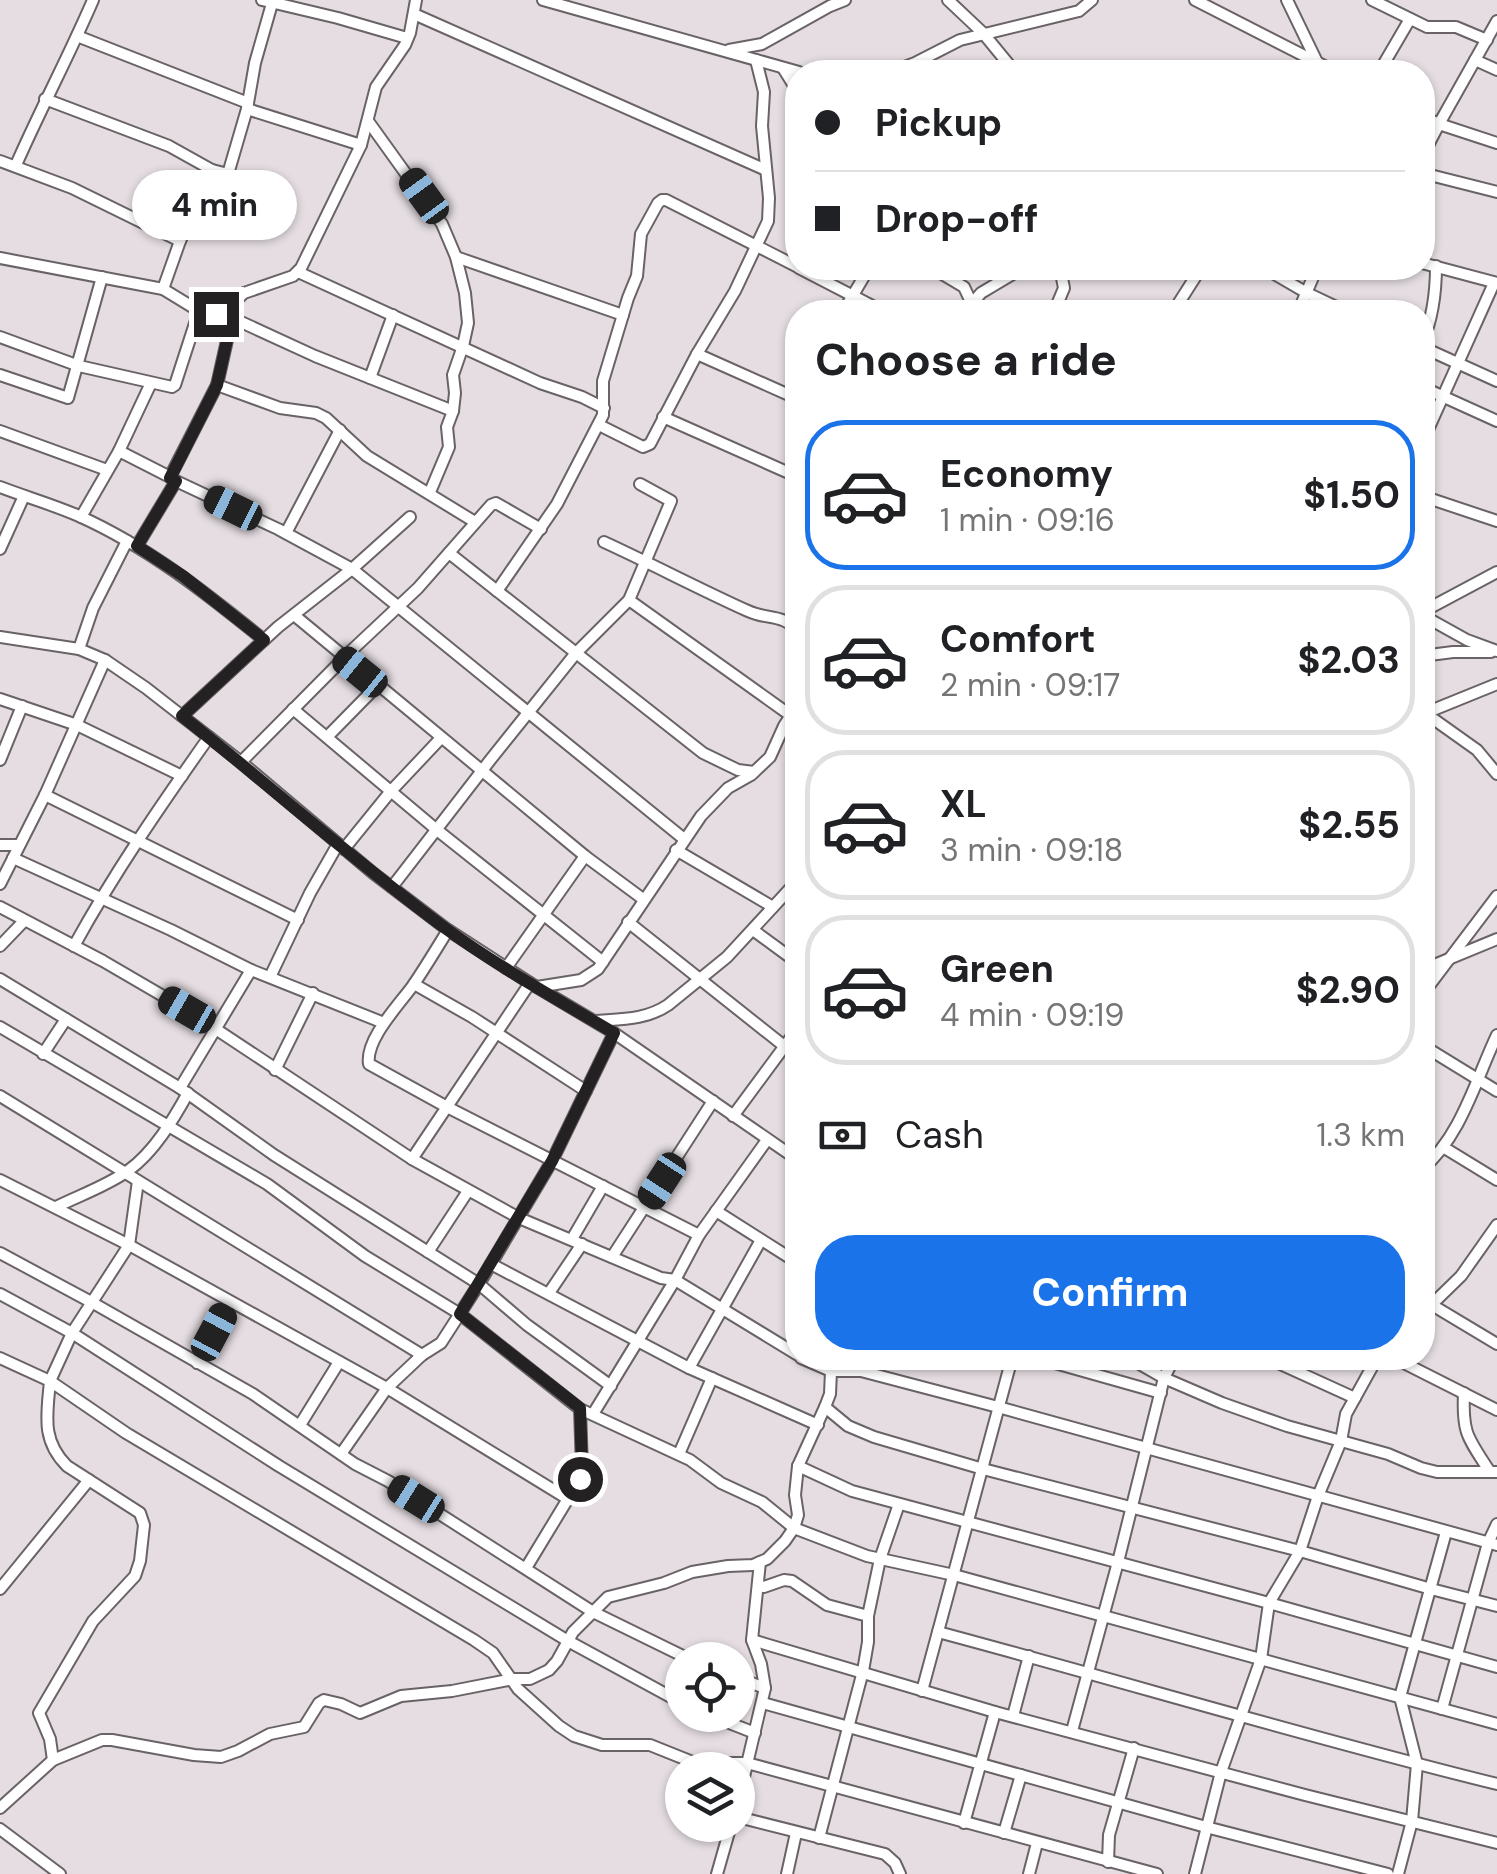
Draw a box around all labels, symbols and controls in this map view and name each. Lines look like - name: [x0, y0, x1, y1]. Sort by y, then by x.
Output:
- text: Pickup: [875, 98, 1002, 148]
- car: [394, 163, 454, 229]
- callout: 4 min: [134, 169, 298, 239]
- text: 4 min: [171, 184, 258, 226]
- text: Drop-off: [875, 194, 1038, 244]
- route end: [194, 292, 239, 337]
- text: Choose a ride: [815, 330, 1117, 389]
- text: Economy: [940, 449, 1113, 499]
- icon: car: [820, 450, 910, 540]
- text: $1.50: [1303, 470, 1400, 520]
- car: [199, 481, 267, 535]
- text: 1 min · 09:16: [940, 499, 1115, 541]
- text: Comfort: [940, 614, 1096, 664]
- icon: car: [820, 615, 910, 705]
- text: $2.03: [1297, 635, 1400, 685]
- car: [327, 641, 393, 703]
- text: 2 min · 09:17: [940, 664, 1120, 706]
- text: XL: [940, 779, 987, 829]
- icon: car: [820, 780, 910, 870]
- text: $2.55: [1298, 800, 1400, 850]
- text: 3 min · 09:18: [940, 829, 1123, 871]
- text: Green: [940, 944, 1054, 994]
- icon: car: [820, 945, 910, 1035]
- text: $2.90: [1296, 965, 1400, 1015]
- car: [154, 982, 220, 1038]
- text: 4 min · 09:19: [940, 994, 1124, 1036]
- icon: cash: [815, 1108, 870, 1163]
- text: Cash: [895, 1110, 984, 1160]
- text: 1.3 km: [1317, 1114, 1405, 1156]
- car: [633, 1148, 691, 1214]
- button: Confirm: [815, 1235, 1405, 1350]
- car: [187, 1298, 241, 1366]
- route start: [558, 1457, 603, 1502]
- car: [383, 1470, 449, 1528]
- map controls: [665, 1642, 755, 1842]
- button: locate: [665, 1642, 755, 1732]
- button: layers: [665, 1752, 755, 1842]

